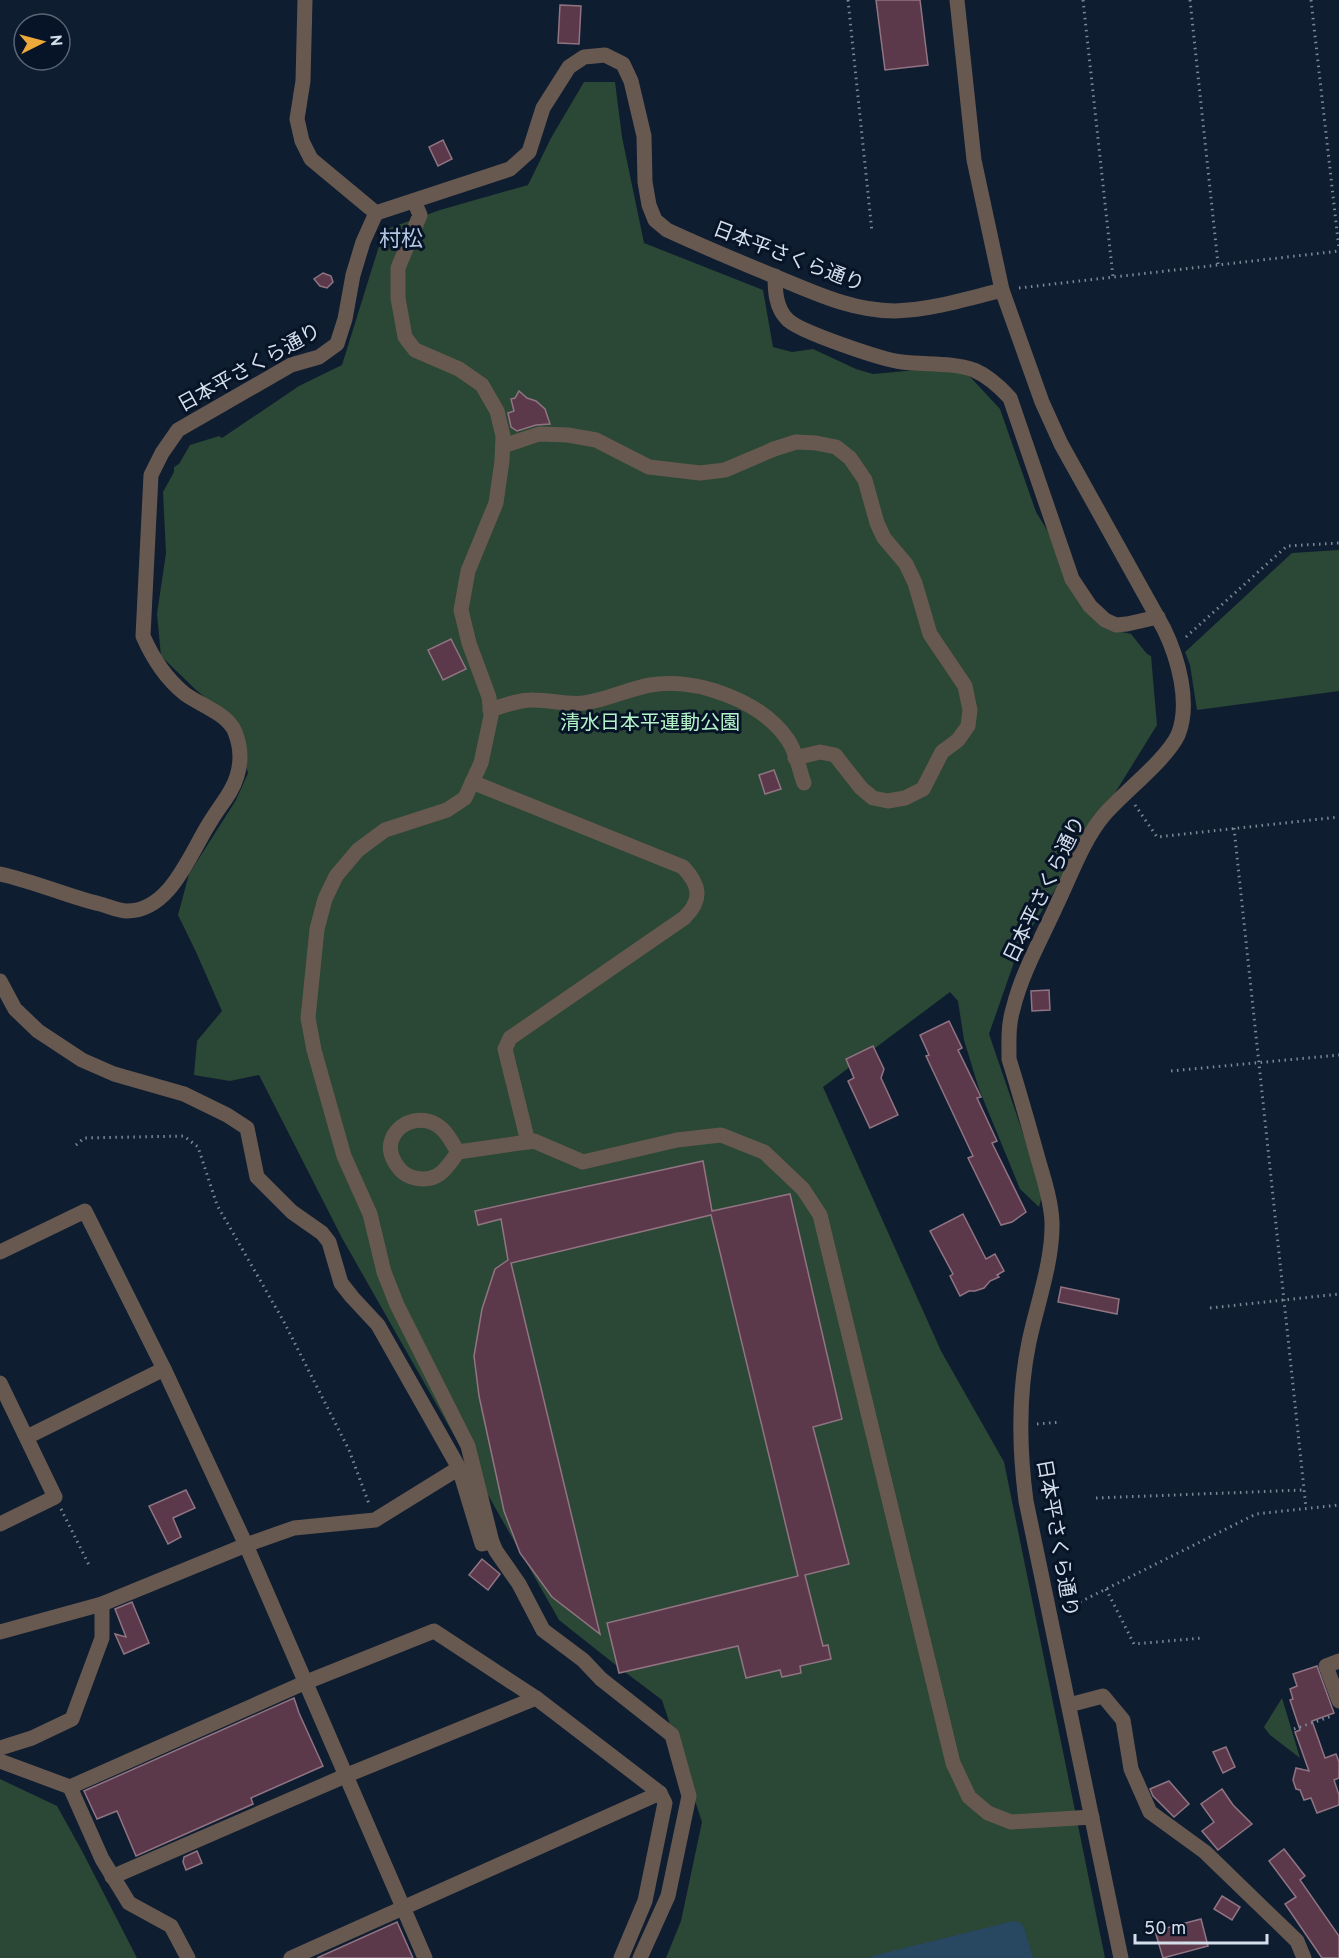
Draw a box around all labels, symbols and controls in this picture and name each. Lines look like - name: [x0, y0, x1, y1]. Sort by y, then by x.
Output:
- north arrow: [12, 12, 72, 72]
- text: N: [44, 34, 65, 47]
- street label: 日本平さくら通り: [709, 217, 868, 299]
- district label: 村松: [379, 227, 423, 254]
- street label: 日本平さくら通り: [174, 319, 326, 419]
- park label: 清水日本平運動公園: [560, 711, 740, 737]
- street label: 日本平さくら通り: [999, 812, 1093, 967]
- street label: 日本平さくら通り: [1029, 1457, 1083, 1619]
- scale bar: [1135, 1907, 1267, 1945]
- text: 50 m: [1144, 1918, 1186, 1941]

